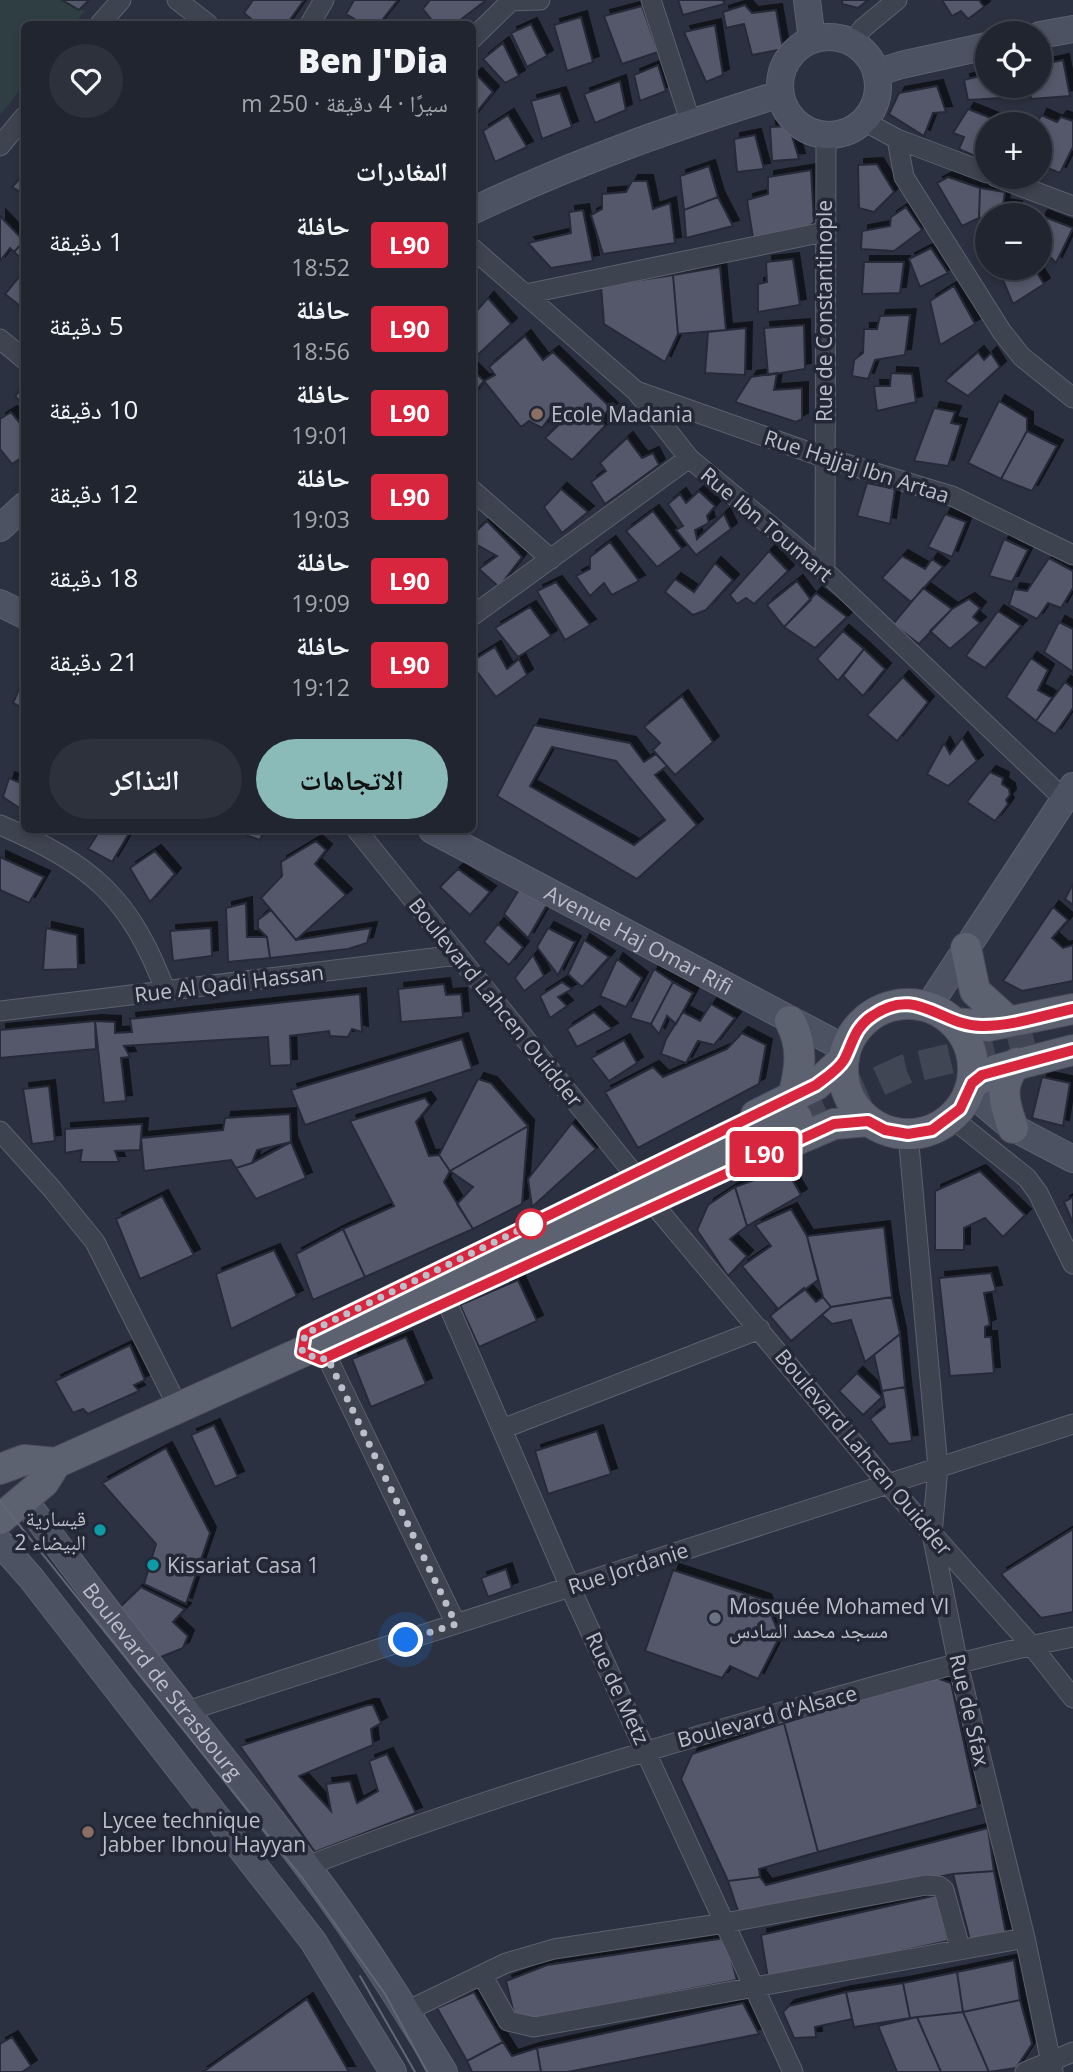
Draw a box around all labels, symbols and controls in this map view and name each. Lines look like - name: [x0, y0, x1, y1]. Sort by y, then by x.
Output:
- map controls: [975, 21, 1052, 280]
- button: locate: [975, 21, 1052, 98]
- text: Ben J'Dia: [298, 38, 448, 83]
- button: heart: [49, 44, 123, 118]
- text: سيرًا · 4 دقيقة · 250 m: [241, 87, 448, 119]
- button: +: [975, 112, 1052, 189]
- text: المغادرات: [356, 153, 448, 189]
- street label: Rue de Constantinople: [810, 200, 838, 422]
- button: −: [975, 203, 1052, 280]
- text: حافلة: [296, 207, 350, 243]
- text: 1 دقيقة: [49, 223, 124, 259]
- text: L90: [389, 228, 430, 261]
- text: 18:52: [291, 251, 350, 283]
- text: حافلة: [296, 291, 350, 327]
- text: 5 دقيقة: [49, 307, 124, 343]
- text: L90: [389, 312, 430, 345]
- text: 18:56: [291, 335, 350, 367]
- text: حافلة: [296, 375, 350, 411]
- text: 10 دقيقة: [49, 391, 138, 427]
- text: L90: [389, 396, 430, 429]
- place label: Ecole Madania: [551, 400, 693, 428]
- marker: Ecole Madania: [529, 406, 545, 422]
- text: 19:01: [291, 419, 350, 451]
- street label: Rue Hajjaj Ibn Artaa: [761, 423, 953, 509]
- text: حافلة: [296, 459, 350, 495]
- street label: Rue Ibn Toumart: [695, 460, 839, 588]
- text: 12 دقيقة: [49, 475, 138, 511]
- text: L90: [389, 480, 430, 513]
- text: 19:03: [291, 503, 350, 535]
- text: حافلة: [296, 543, 350, 579]
- text: 18 دقيقة: [49, 559, 138, 595]
- text: L90: [389, 564, 430, 597]
- text: 19:09: [291, 587, 350, 619]
- text: حافلة: [296, 627, 350, 663]
- text: 21 دقيقة: [49, 643, 138, 679]
- text: L90: [389, 648, 430, 681]
- text: 19:12: [291, 671, 350, 703]
- button: التذاكر: [49, 739, 242, 819]
- button: الاتجاهات: [256, 739, 448, 819]
- street label: Avenue Haj Omar Rifi: [540, 878, 738, 1001]
- street label: Boulevard Lahcen Ouidder: [403, 892, 589, 1113]
- street label: Rue Al Qadi Hassan: [133, 957, 325, 1009]
- line badge: L90: [724, 1131, 804, 1177]
- text: L90: [743, 1137, 785, 1170]
- unlabelled marker: [516, 1209, 546, 1239]
- street label: Boulevard Lahcen Ouidder: [769, 1343, 959, 1561]
- place label: قيسارية البيضاء 2: [15, 1504, 86, 1556]
- marker: قيسارية البيضاء 2: [92, 1522, 108, 1538]
- street label: Rue Jordanie: [565, 1535, 691, 1601]
- place label: Kissariat Casa 1: [167, 1551, 319, 1579]
- marker: Kissariat Casa 1: [145, 1557, 161, 1573]
- street label: Boulevard de Strasbourg: [77, 1577, 249, 1785]
- place label: Mosquée Mohamed VI مسجد محمد السادس: [729, 1592, 949, 1644]
- marker: Mosquée Mohamed VI مسجد محمد السادس: [707, 1610, 723, 1626]
- your location: [388, 1622, 423, 1657]
- street label: Rue de Metz: [580, 1627, 656, 1749]
- street label: Rue de Sfax: [943, 1651, 997, 1769]
- street label: Boulevard d'Alsace: [674, 1679, 860, 1753]
- place label: Lycee technique Jabber Ibnou Hayyan: [100, 1806, 306, 1858]
- marker: Lycee technique Jabber Ibnou Hayyan: [80, 1824, 96, 1840]

